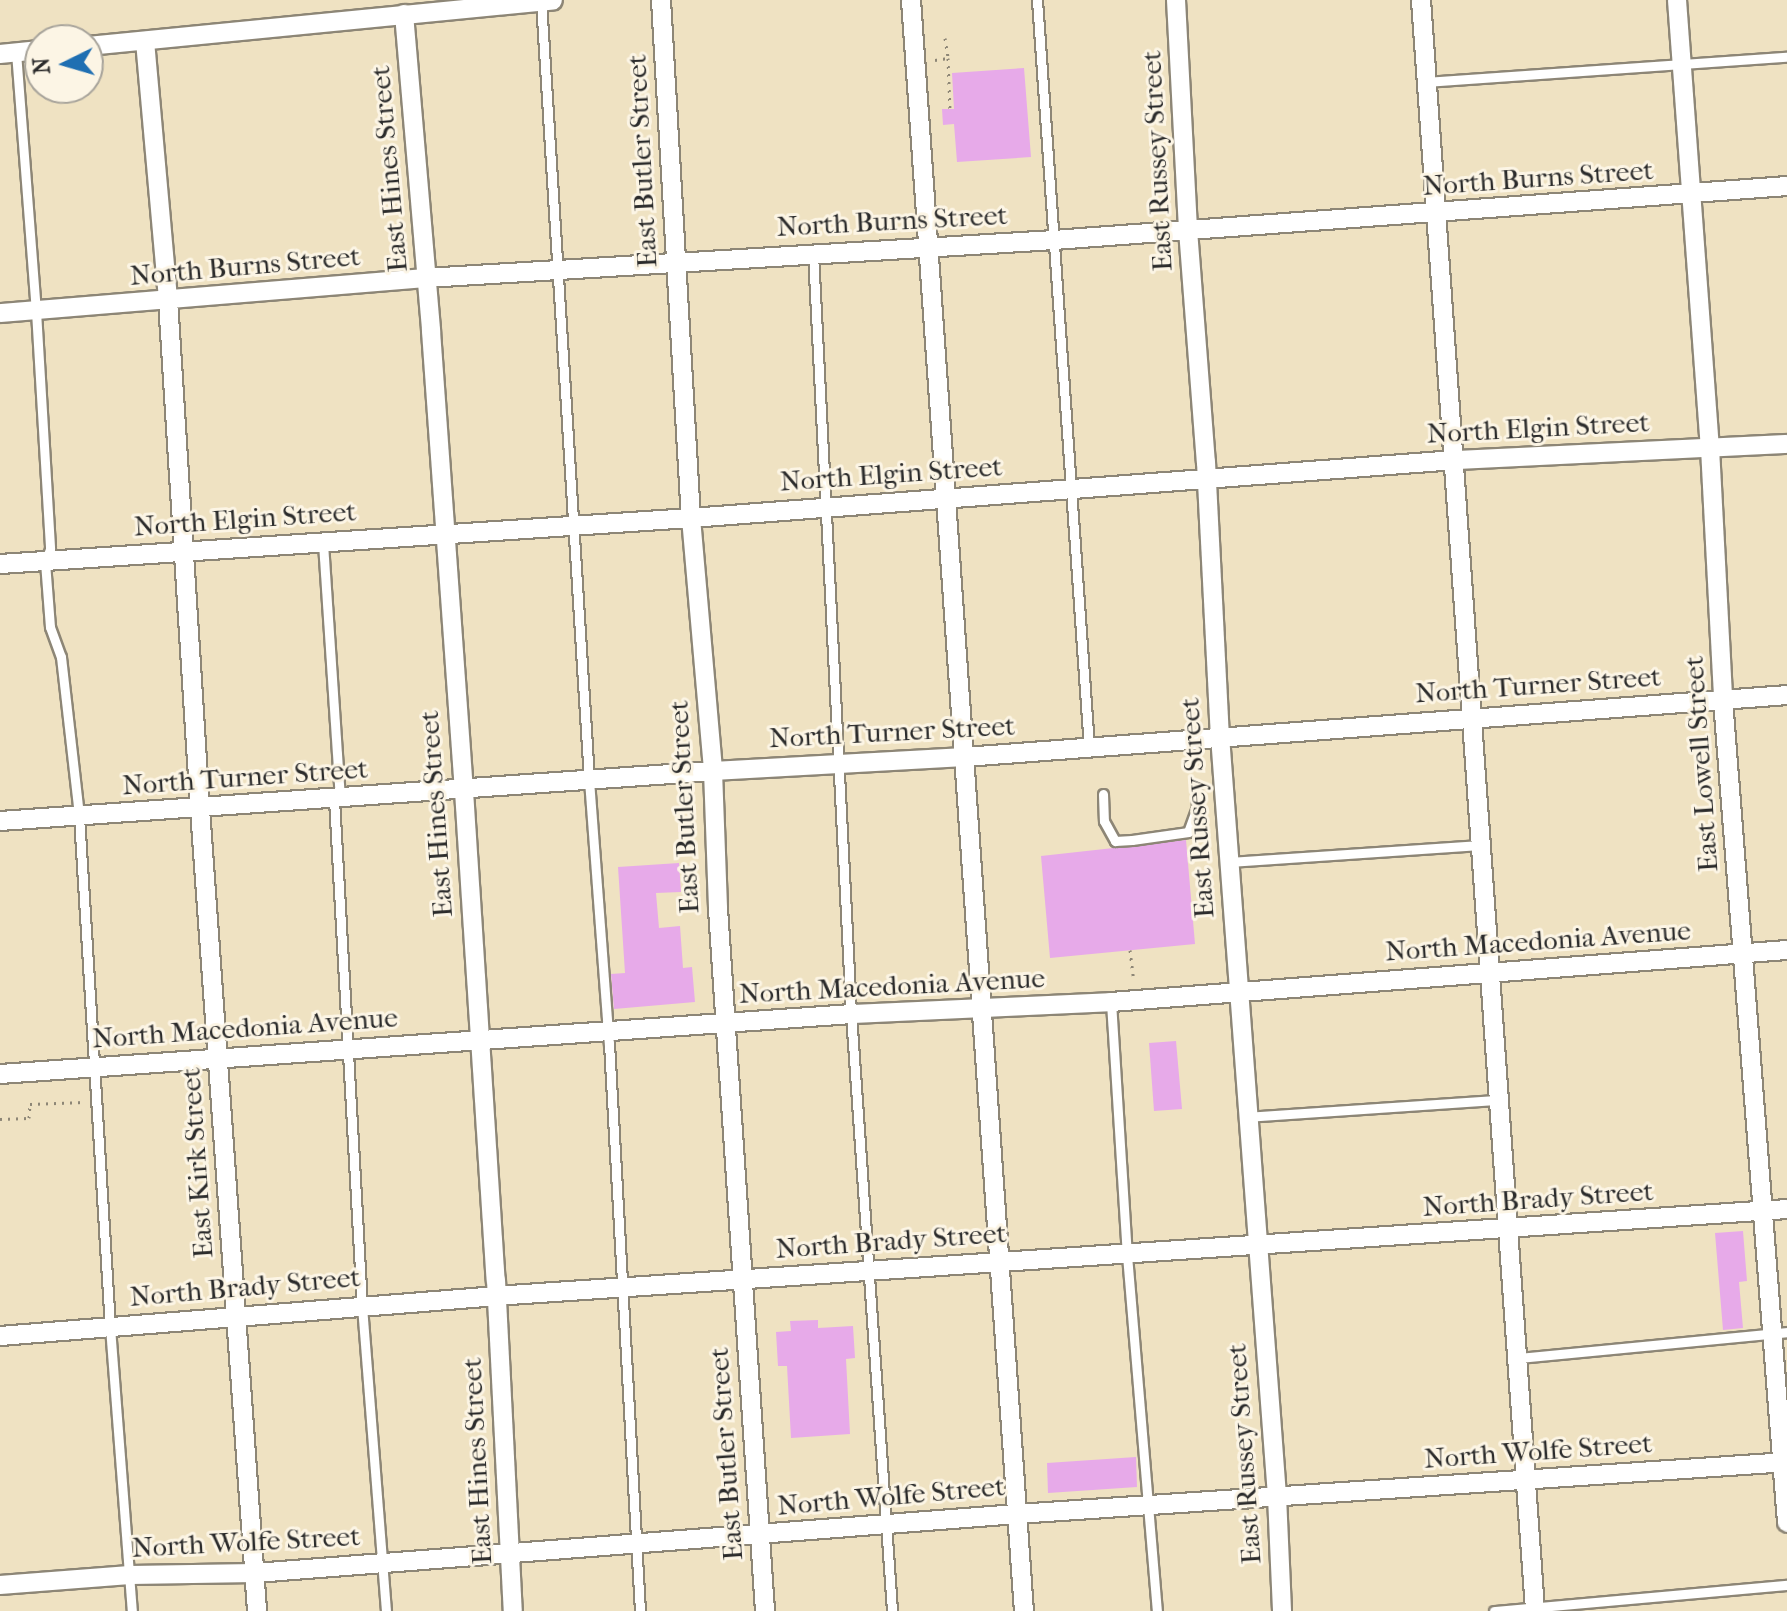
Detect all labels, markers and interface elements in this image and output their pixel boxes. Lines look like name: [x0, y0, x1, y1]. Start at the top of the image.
north arrow: [24, 24, 104, 104]
street label: East Russey Street: [1134, 50, 1180, 272]
street label: East Butler Street: [620, 54, 664, 268]
text: N: [28, 56, 56, 75]
street label: East Hines Street: [363, 64, 415, 274]
street label: North Burns Street: [1422, 153, 1654, 203]
street label: North Burns Street: [776, 198, 1008, 244]
street label: North Burns Street: [128, 239, 362, 293]
street label: North Elgin Street: [1426, 405, 1650, 451]
street label: North Elgin Street: [779, 449, 1003, 499]
street label: North Elgin Street: [133, 494, 357, 544]
street label: East Lowell Street: [1677, 655, 1725, 873]
street label: North Turner Street: [1414, 660, 1662, 710]
street label: East Russey Street: [1173, 697, 1221, 919]
street label: East Butler Street: [662, 700, 706, 914]
street label: North Turner Street: [768, 709, 1016, 755]
street label: East Hines Street: [412, 710, 460, 918]
street label: North Turner Street: [121, 752, 369, 802]
street label: North Macedonia Avenue: [1384, 914, 1692, 968]
street label: North Macedonia Avenue: [738, 961, 1046, 1011]
street label: North Macedonia Avenue: [91, 1001, 399, 1055]
street label: East Kirk Street: [174, 1067, 220, 1259]
street label: North Brady Street: [1421, 1174, 1655, 1224]
street label: North Brady Street: [774, 1216, 1008, 1266]
street label: North Brady Street: [128, 1260, 362, 1314]
street label: East Russey Street: [1220, 1343, 1268, 1565]
street label: East Butler Street: [702, 1346, 750, 1562]
street label: East Hines Street: [455, 1357, 499, 1565]
street label: North Wolfe Street: [1423, 1426, 1653, 1476]
street label: North Wolfe Street: [776, 1469, 1006, 1523]
street label: North Wolfe Street: [131, 1519, 361, 1565]

